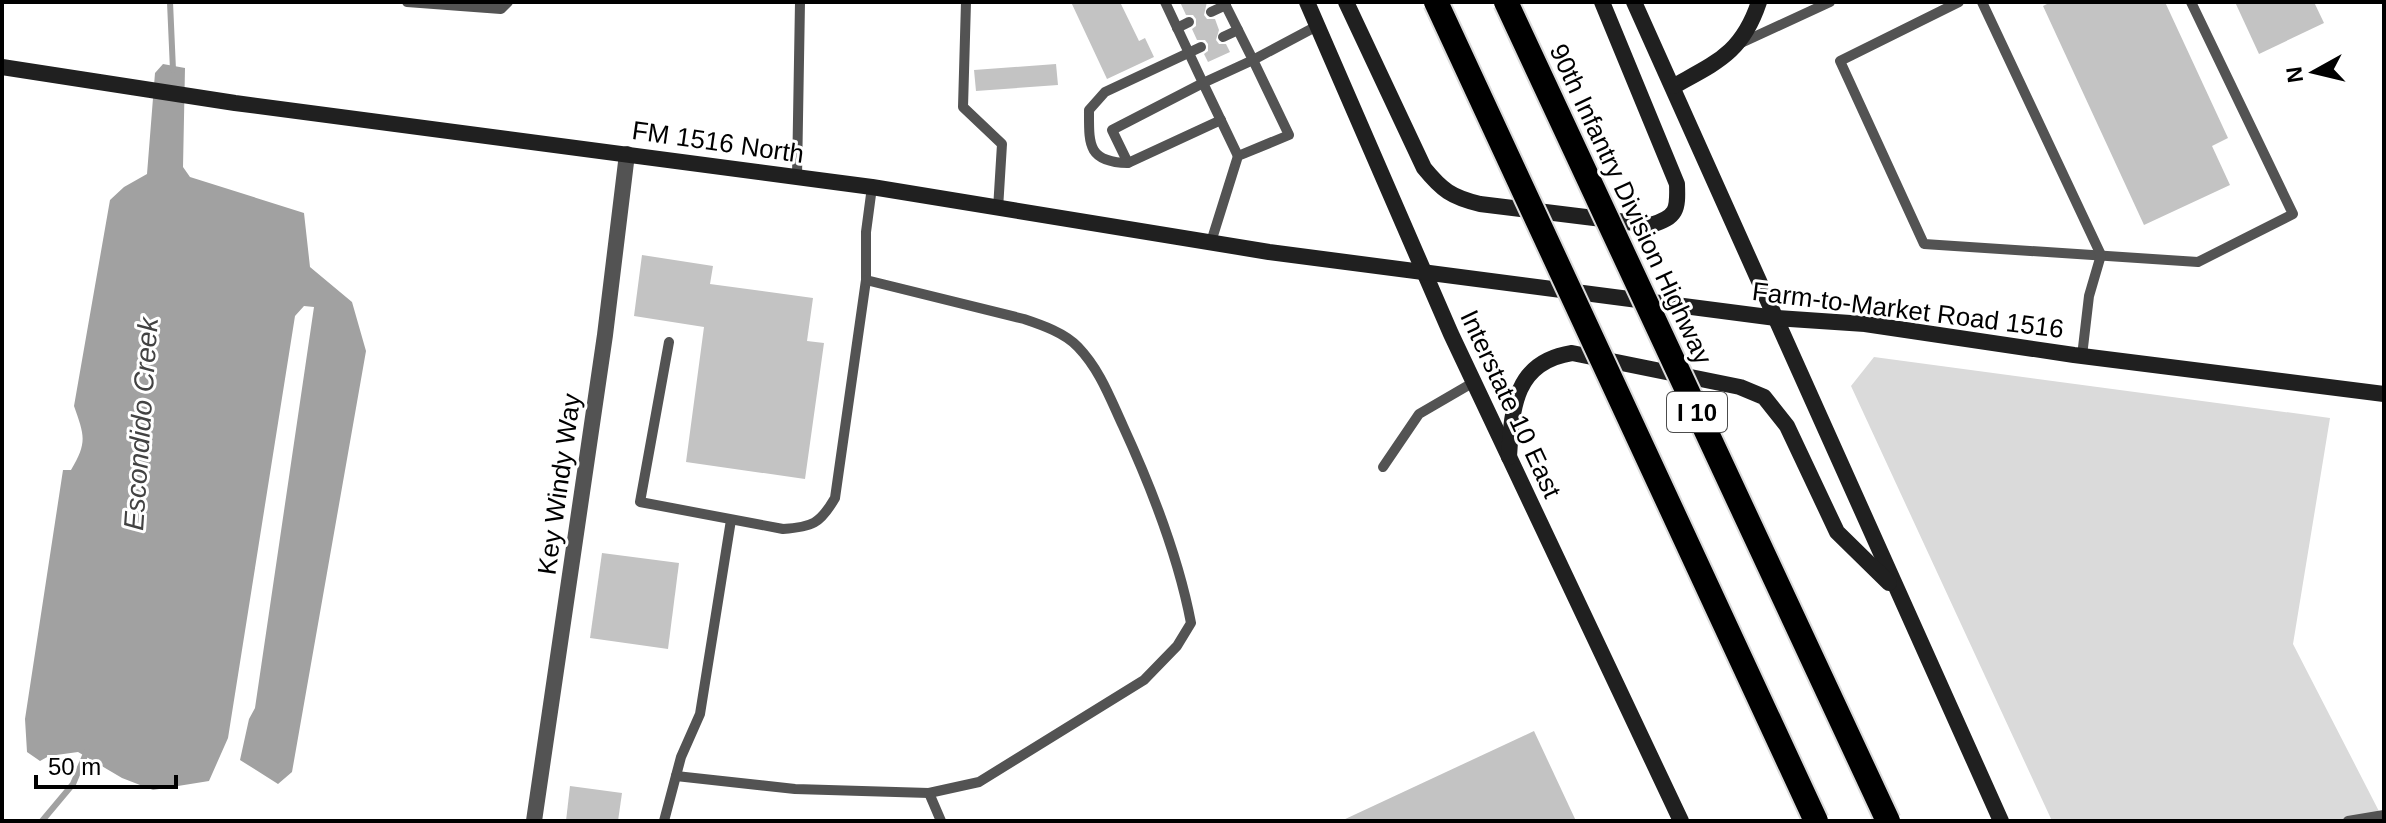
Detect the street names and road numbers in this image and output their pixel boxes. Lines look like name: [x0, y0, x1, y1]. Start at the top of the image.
street label: 90th Infantry Division Highway: [1544, 39, 1718, 369]
street label: FM 1516 North: [630, 115, 806, 169]
street label: Farm-to-Market Road 1516: [1751, 276, 2065, 344]
street label: Interstate 10 East: [1454, 305, 1568, 503]
street label: Key Windy Way: [531, 392, 587, 576]
road number: I 10: [1667, 392, 1727, 432]

